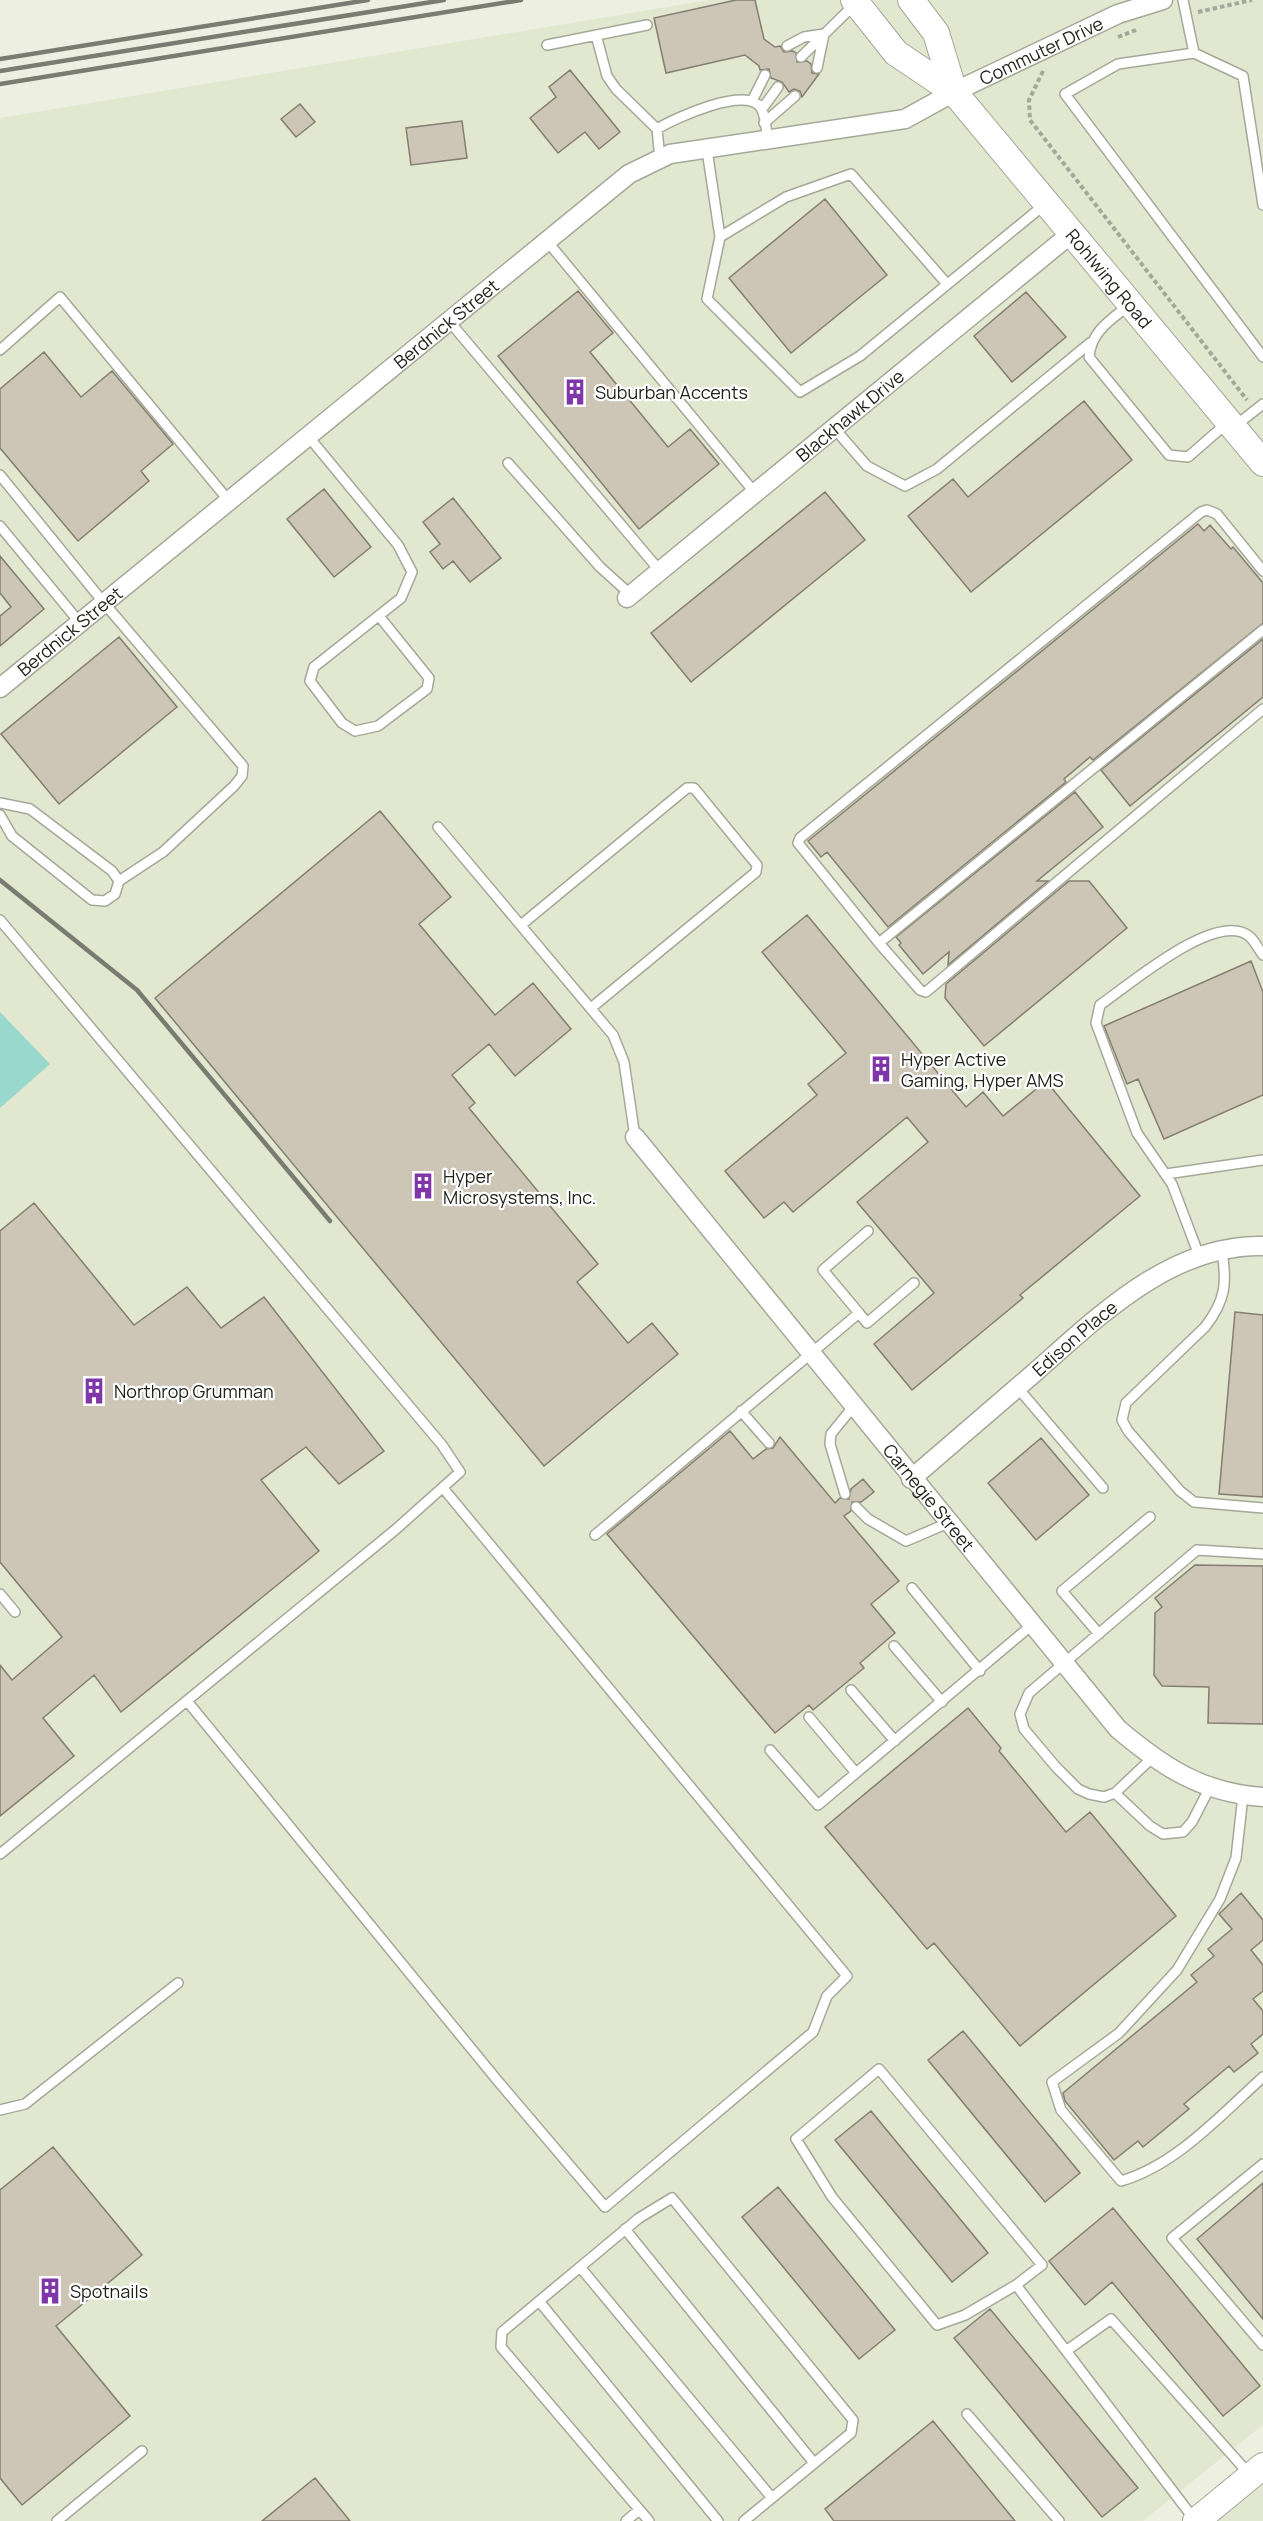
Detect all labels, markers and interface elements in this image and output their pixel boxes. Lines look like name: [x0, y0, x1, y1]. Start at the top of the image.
street label: Commuter Drive: [975, 11, 1107, 90]
street label: Rohlwing Road: [1061, 224, 1158, 333]
street label: Berdnick Street: [389, 273, 504, 374]
street label: Blackhawk Drive: [791, 364, 909, 467]
building icon: Suburban Accents: [560, 377, 590, 407]
place label: Suburban Accents: [595, 380, 748, 404]
street label: Berdnick Street: [12, 581, 127, 681]
place label: Hyper Active Gaming, Hyper AMS: [901, 1047, 1064, 1092]
building icon: Hyper Active Gaming, Hyper AMS: [866, 1054, 896, 1084]
place label: Hyper Microsystems, Inc.: [443, 1164, 596, 1209]
building icon: Hyper Microsystems, Inc.: [408, 1171, 438, 1201]
street label: Edison Place: [1027, 1295, 1122, 1381]
building icon: Northrop Grumman: [79, 1376, 109, 1406]
place label: Northrop Grumman: [114, 1379, 274, 1403]
street label: Carnegie Street: [878, 1438, 980, 1556]
building icon: Spotnails: [35, 2276, 65, 2306]
place label: Spotnails: [70, 2279, 148, 2303]

